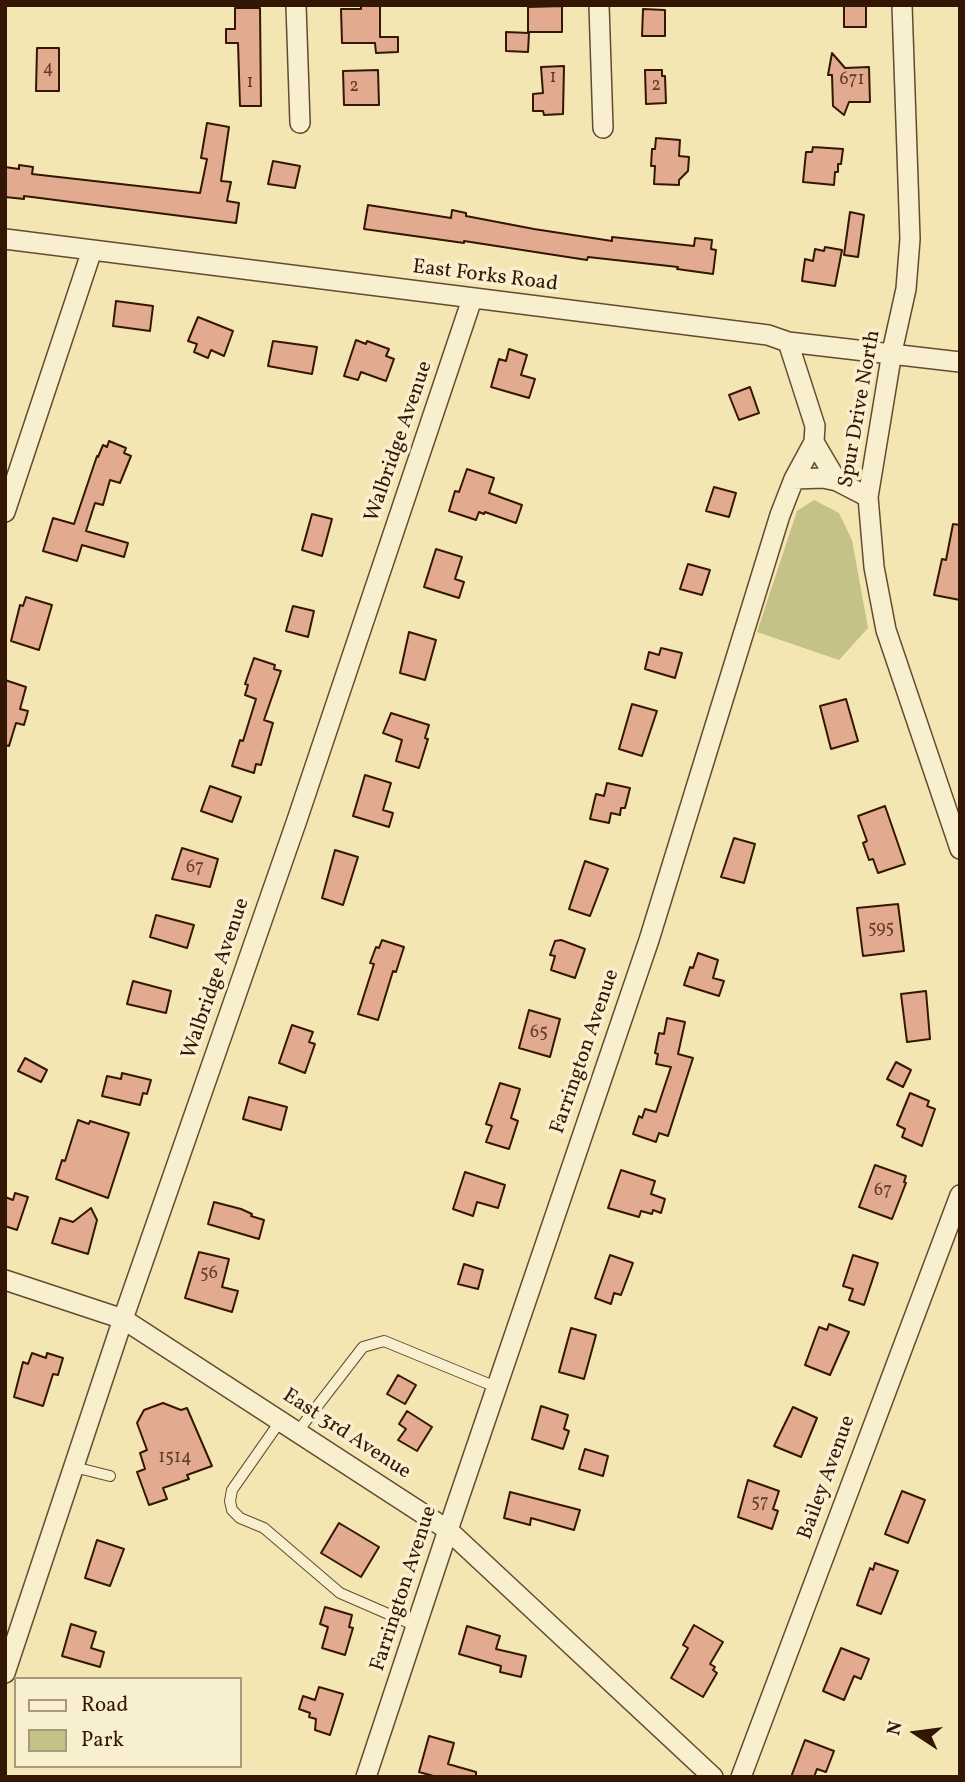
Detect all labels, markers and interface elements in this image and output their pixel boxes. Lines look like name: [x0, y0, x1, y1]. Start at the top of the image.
house number: 4: [43, 59, 53, 81]
house number: 1: [550, 68, 556, 90]
house number: 671: [840, 70, 864, 92]
house number: 1: [247, 73, 253, 95]
house number: 2: [651, 76, 661, 98]
house number: 2: [349, 77, 359, 99]
street label: East Forks Road: [411, 256, 559, 298]
street label: Spur Drive North: [835, 328, 887, 490]
street label: Walbridge Avenue: [361, 358, 439, 526]
house number: 67: [186, 858, 204, 880]
street label: Walbridge Avenue: [178, 895, 256, 1063]
house number: 595: [868, 919, 894, 941]
street label: Farrington Avenue: [546, 967, 626, 1137]
house number: 65: [530, 1023, 548, 1045]
house number: 67: [874, 1181, 892, 1203]
house number: 56: [200, 1264, 218, 1286]
street label: East 3rd Avenue: [277, 1384, 415, 1486]
street label: Bailey Avenue: [794, 1413, 862, 1543]
house number: 1514: [158, 1448, 192, 1470]
house number: 57: [751, 1493, 769, 1515]
street label: Farrington Avenue: [366, 1503, 444, 1675]
legend: [14, 1677, 242, 1768]
text: Road: [81, 1691, 128, 1720]
north arrow: [881, 1698, 951, 1768]
text: N: [881, 1719, 910, 1738]
text: Park: [81, 1726, 124, 1755]

